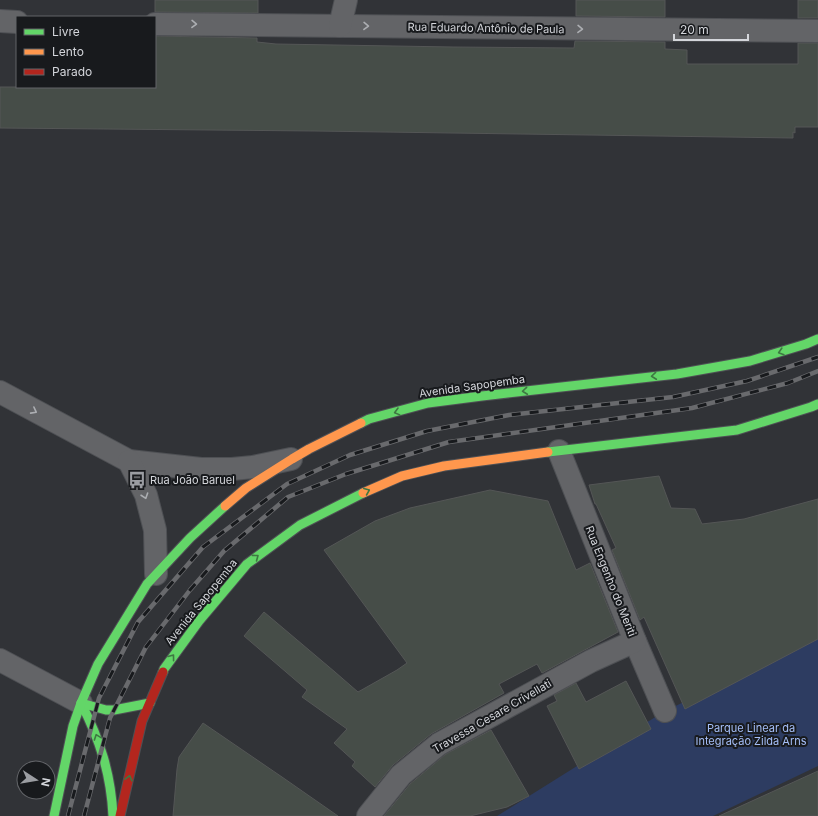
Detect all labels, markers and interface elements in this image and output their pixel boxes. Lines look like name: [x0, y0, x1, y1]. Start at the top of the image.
legend: [16, 16, 156, 88]
scale bar: [674, 16, 748, 42]
one-way arrow: [191, 20, 197, 28]
street label: Rua Eduardo Antônio de Paula: [407, 20, 565, 36]
one-way arrow: [363, 22, 369, 30]
text: 20 m: [680, 22, 709, 37]
text: Livre: [52, 24, 80, 39]
one-way arrow: [577, 25, 583, 33]
text: Lento: [52, 44, 84, 59]
text: Parado: [52, 64, 92, 79]
one-way arrow: [778, 347, 785, 356]
one-way arrow: [651, 371, 657, 380]
street label: Avenida Sapopemba: [418, 372, 526, 400]
one-way arrow: [522, 386, 528, 395]
one-way arrow: [30, 406, 38, 413]
one-way arrow: [393, 407, 400, 415]
bus stop icon: Rua João Baruel: [127, 470, 147, 490]
place label: Rua João Baruel: [150, 473, 235, 487]
one-way arrow: [363, 488, 370, 496]
one-way arrow: [141, 493, 149, 500]
street label: Rua Engenho do Meriti: [582, 524, 640, 638]
one-way arrow: [251, 555, 258, 562]
street label: Avenida Sapopemba: [162, 556, 240, 648]
one-way arrow: [168, 654, 175, 661]
street label: Travessa Cesare Crivellati: [430, 676, 554, 756]
park label: Parque Linear da Integração Zilda Arns: [695, 721, 807, 748]
one-way arrow: [94, 734, 102, 741]
north arrow: [16, 760, 56, 800]
one-way arrow: [125, 775, 133, 781]
text: N: [38, 777, 54, 788]

